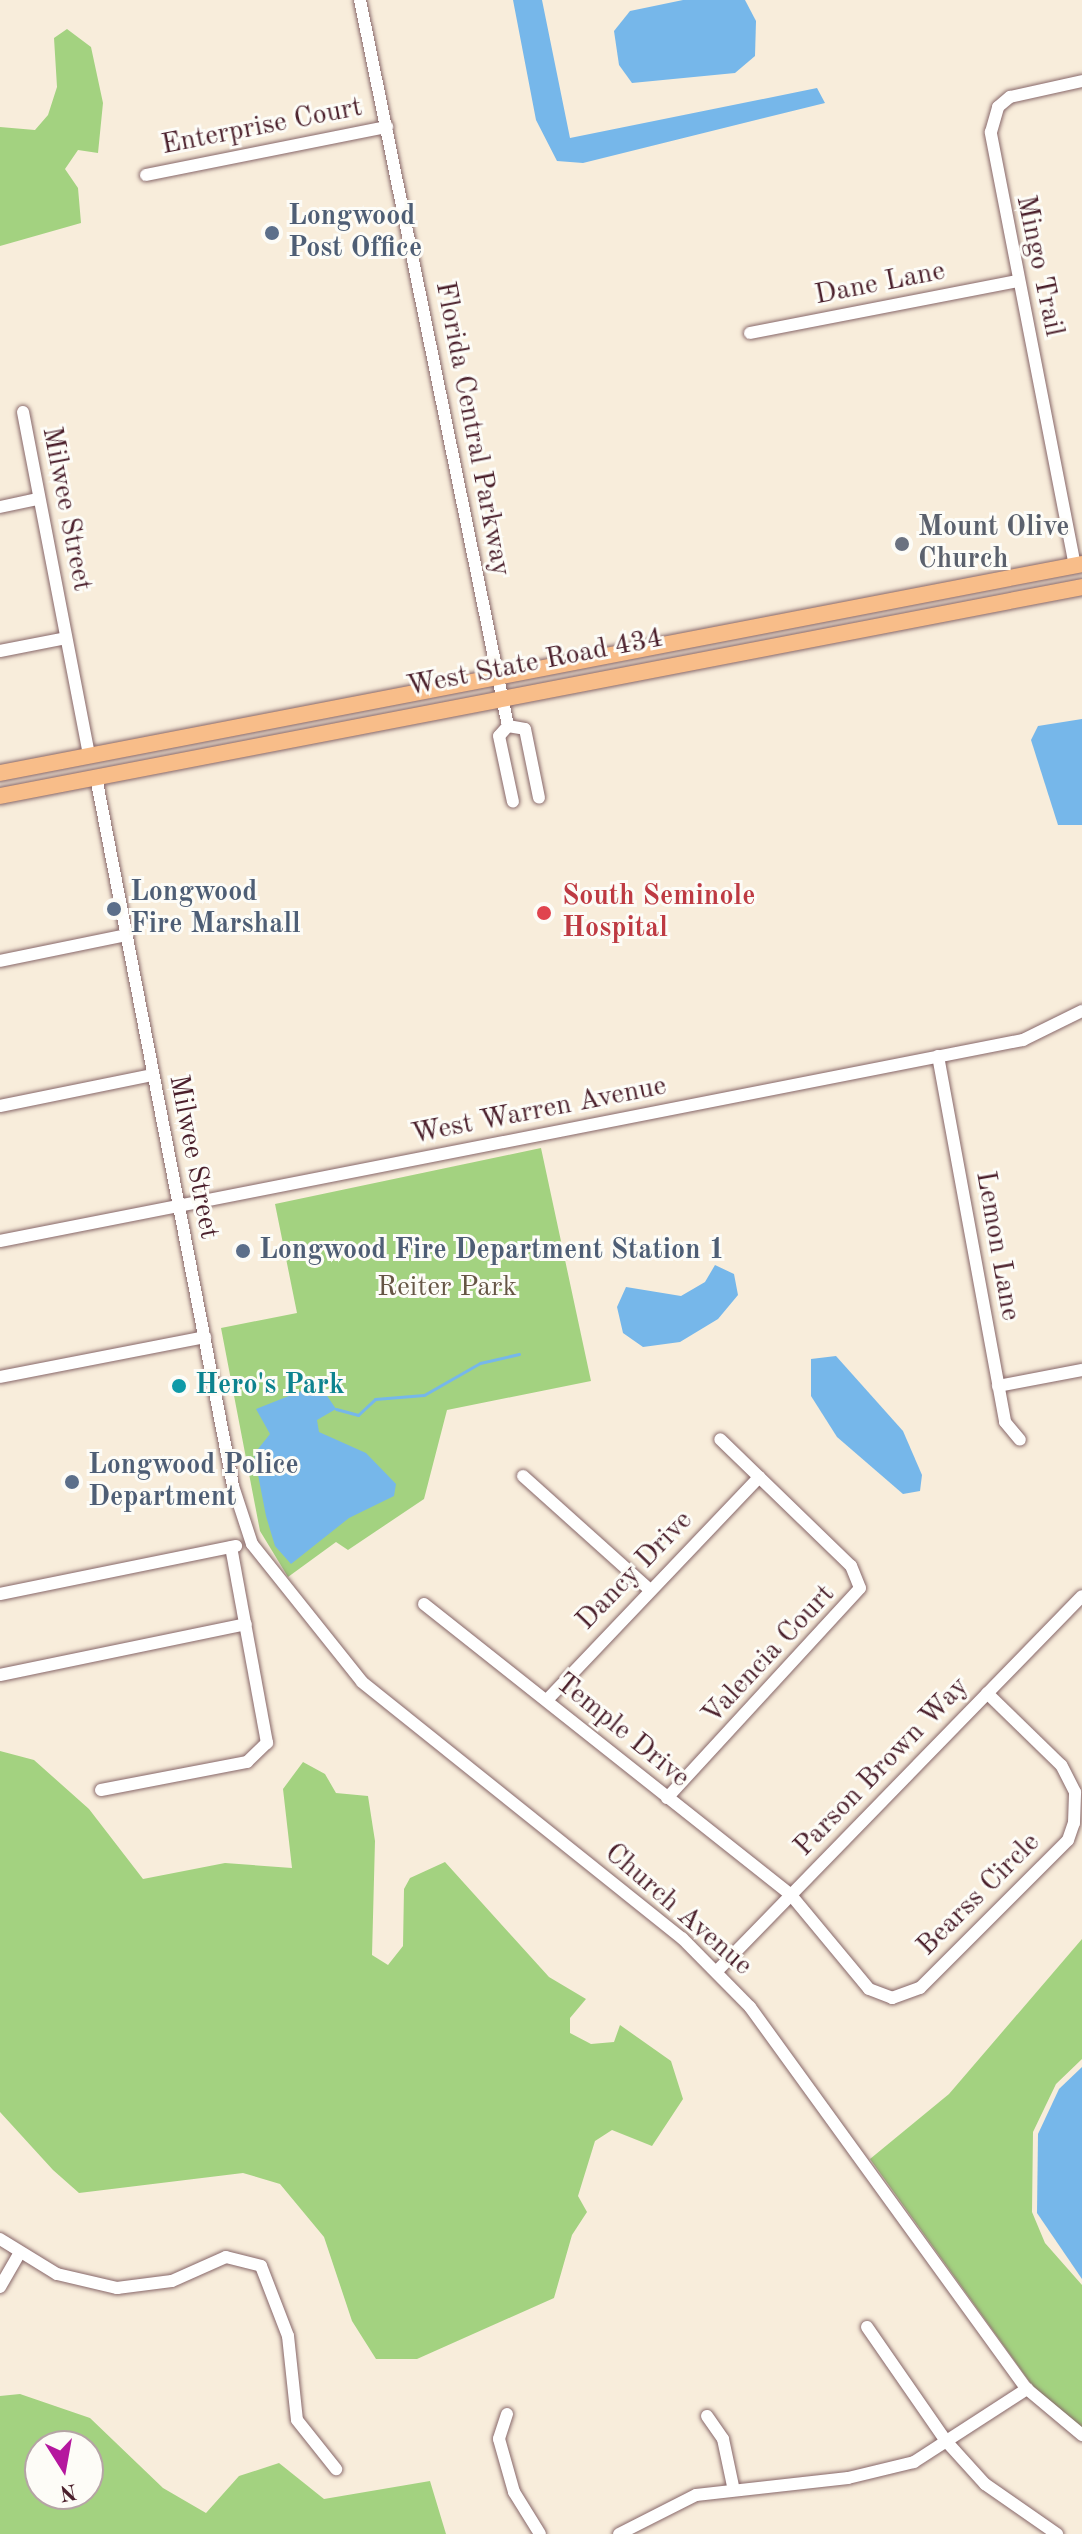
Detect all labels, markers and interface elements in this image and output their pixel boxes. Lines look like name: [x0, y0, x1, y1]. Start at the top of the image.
street label: Enterprise Court: [159, 91, 365, 163]
street label: Mingo Trail: [1008, 192, 1070, 340]
place label: Longwood Post Office: [288, 200, 422, 266]
marker: Longwood Post Office: [263, 224, 281, 242]
street label: Dane Lane: [812, 255, 948, 313]
street label: Florida Central Parkway: [427, 279, 517, 579]
street label: Milwee Street: [34, 424, 98, 594]
place label: Mount Olive Church: [918, 511, 1069, 577]
marker: Mount Olive Church: [893, 535, 911, 553]
street label: West State Road 434: [404, 622, 666, 704]
place label: Longwood Fire Marshall: [130, 876, 301, 942]
place label: South Seminole Hospital: [562, 880, 755, 946]
marker: Longwood Fire Marshall: [105, 900, 123, 918]
marker: South Seminole Hospital: [533, 902, 555, 924]
street label: West Warren Avenue: [409, 1070, 669, 1152]
street label: Milwee Street: [161, 1072, 225, 1242]
street label: Lemon Lane: [967, 1169, 1027, 1323]
place label: Longwood Fire Department Station 1: [259, 1234, 725, 1268]
marker: Longwood Fire Department Station 1: [234, 1242, 252, 1260]
park label: Reiter Park: [377, 1271, 517, 1305]
place label: Hero's Park: [195, 1369, 345, 1403]
marker: Hero's Park: [170, 1377, 188, 1395]
place label: Longwood Police Department: [88, 1449, 299, 1515]
marker: Longwood Police Department: [63, 1473, 81, 1491]
street label: Dancy Drive: [570, 1504, 700, 1638]
street label: Valencia Court: [696, 1578, 842, 1732]
street label: Temple Drive: [548, 1667, 696, 1795]
street label: Parson Brown Way: [788, 1670, 976, 1864]
street label: Bearss Circle: [911, 1827, 1047, 1963]
street label: Church Avenue: [597, 1837, 759, 1983]
north arrow: [24, 2430, 104, 2510]
text: N: [58, 2479, 79, 2504]

